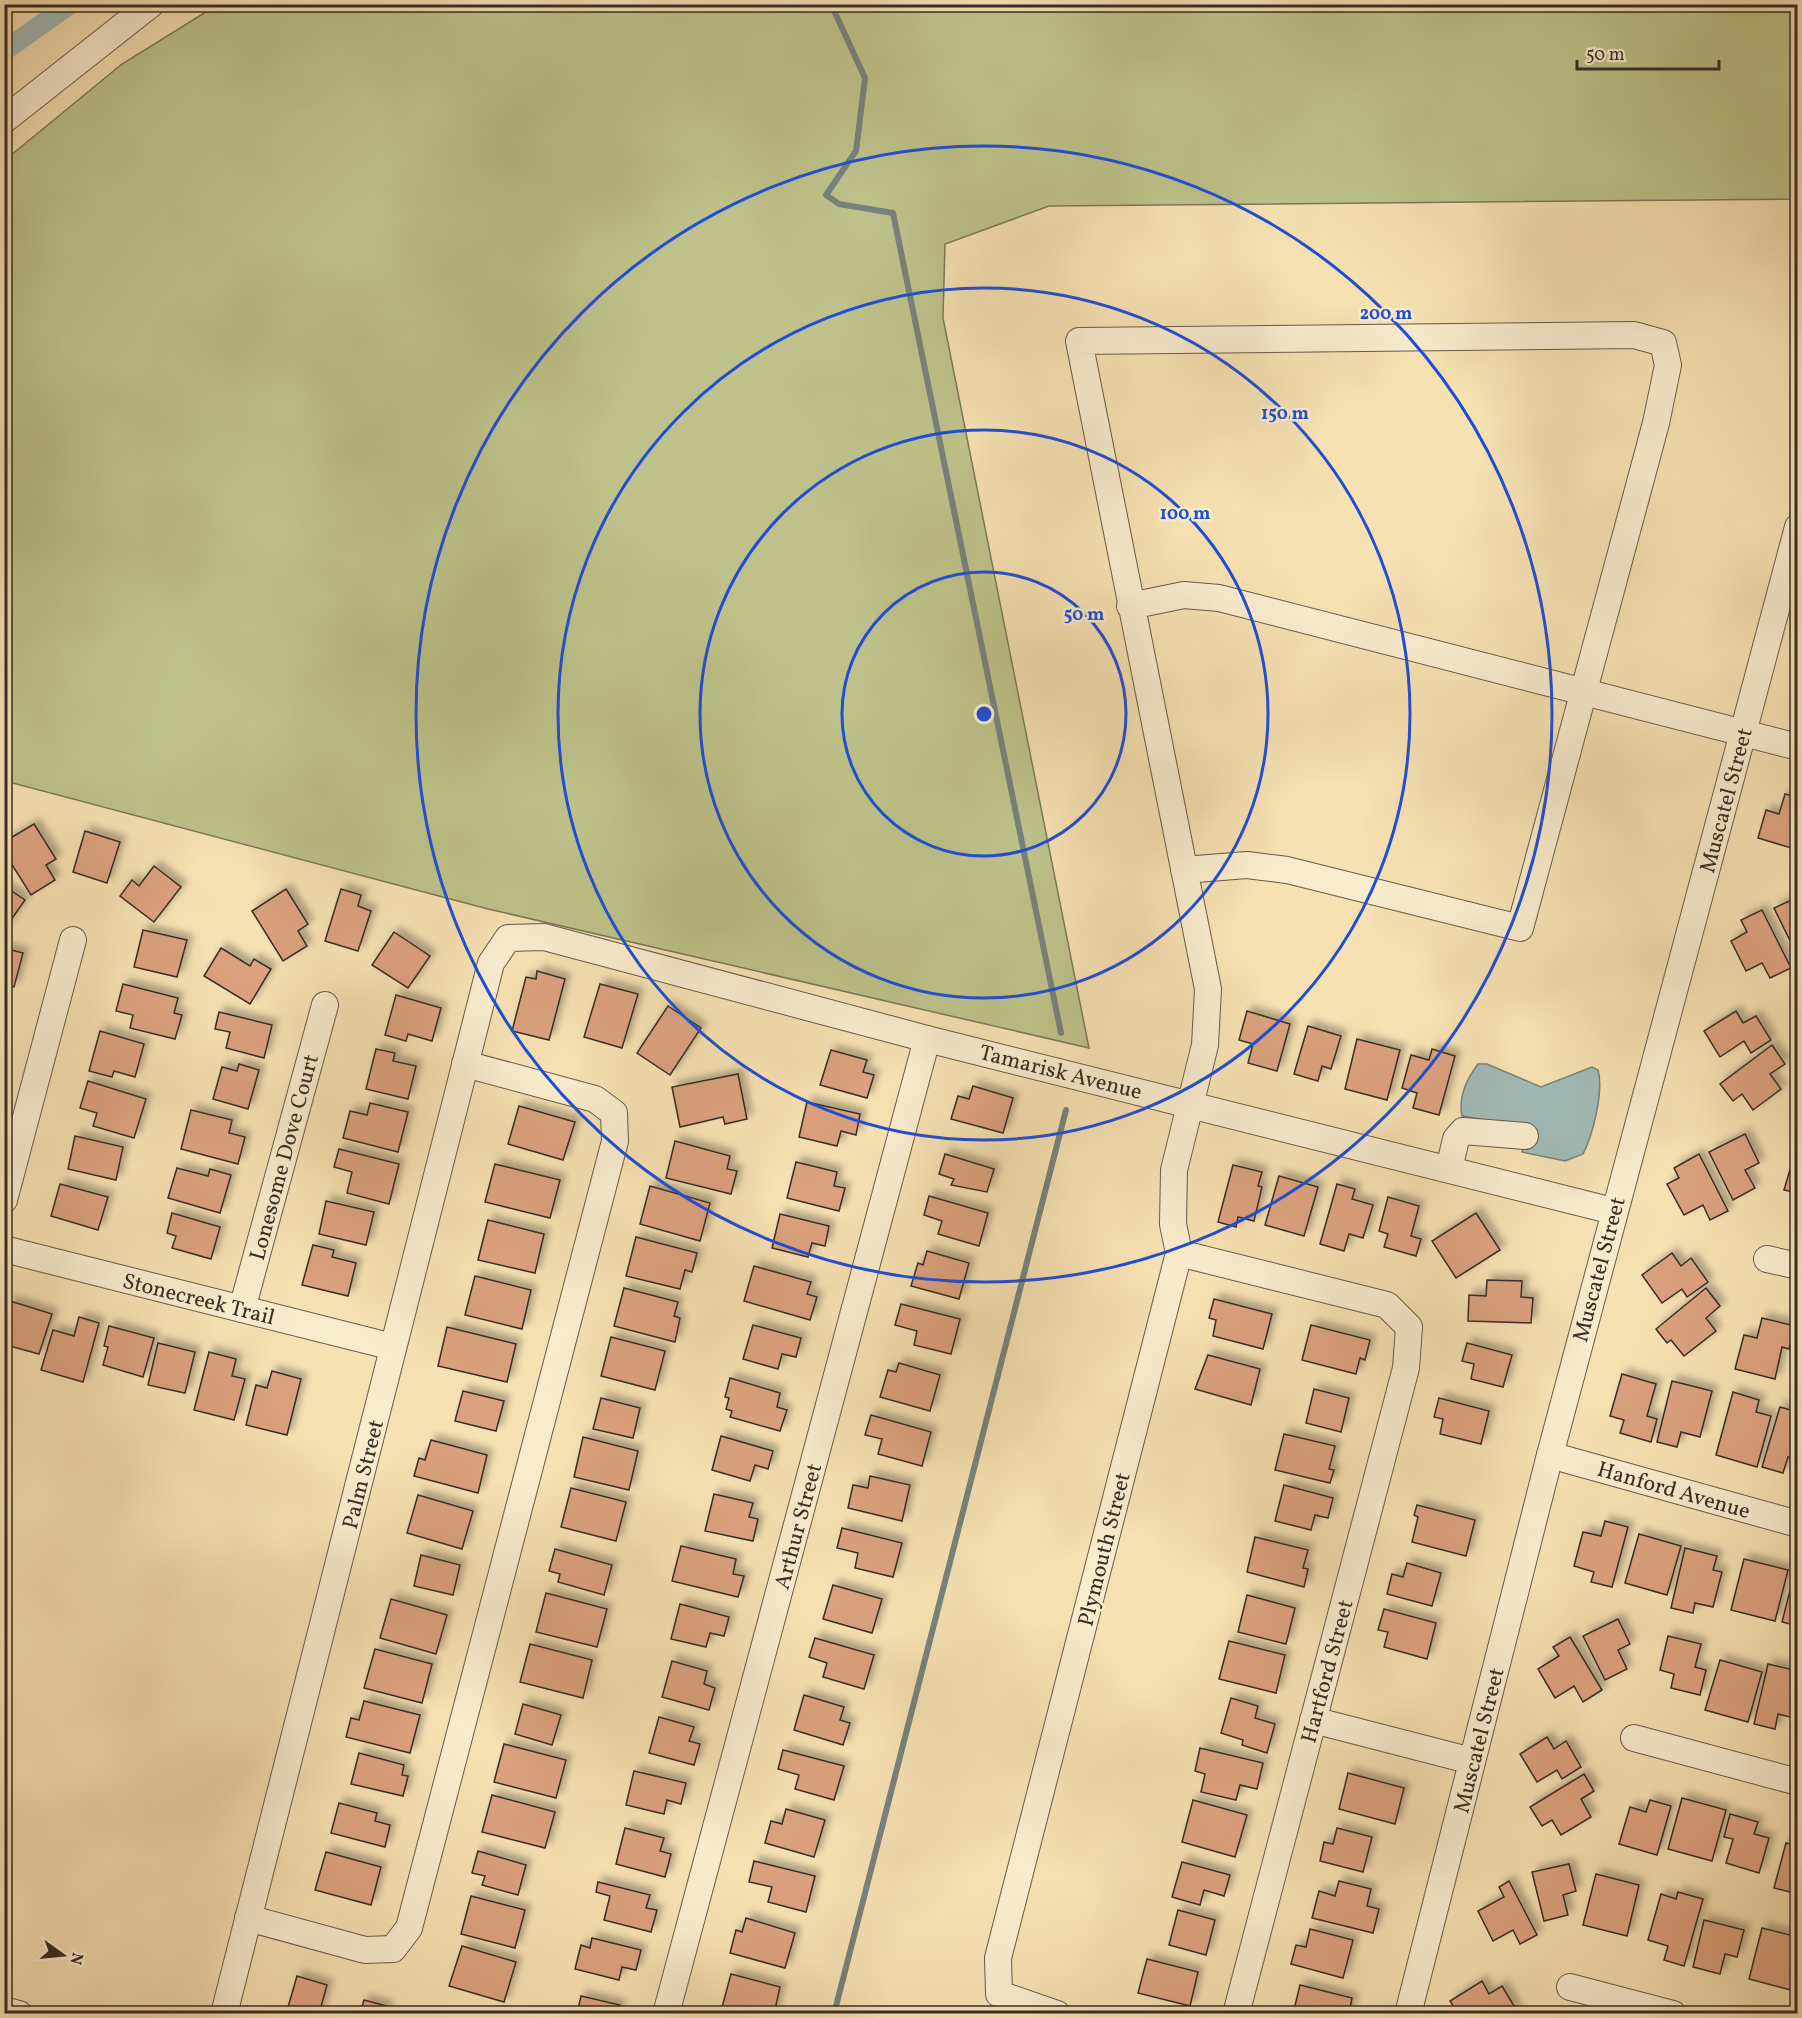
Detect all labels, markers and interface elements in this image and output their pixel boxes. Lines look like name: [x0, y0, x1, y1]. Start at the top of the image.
scale bar: [1577, 33, 1720, 71]
text: 50 m: [1586, 43, 1625, 68]
text: 200 m: [1360, 302, 1412, 327]
text: 150 m: [1261, 402, 1309, 427]
text: 100 m: [1160, 502, 1210, 527]
text: 50 m: [1064, 603, 1104, 628]
centre of rings: [974, 704, 994, 724]
street label: Muscatel Street: [1693, 724, 1762, 877]
street label: Tamarisk Avenue: [976, 1038, 1145, 1109]
street label: Lonesome Dove Court: [243, 1051, 328, 1264]
street label: Muscatel Street: [1566, 1193, 1635, 1346]
street label: Stonecreek Trail: [119, 1267, 278, 1334]
street label: Palm Street: [336, 1416, 393, 1533]
street label: Hanford Avenue: [1593, 1455, 1753, 1528]
street label: Arthur Street: [768, 1460, 831, 1593]
street label: Plymouth Street: [1071, 1469, 1140, 1630]
street label: Hartford Street: [1294, 1596, 1363, 1747]
street label: Muscatel Street: [1447, 1664, 1514, 1817]
north arrow: [33, 1925, 93, 1985]
text: N: [63, 1950, 88, 1967]

